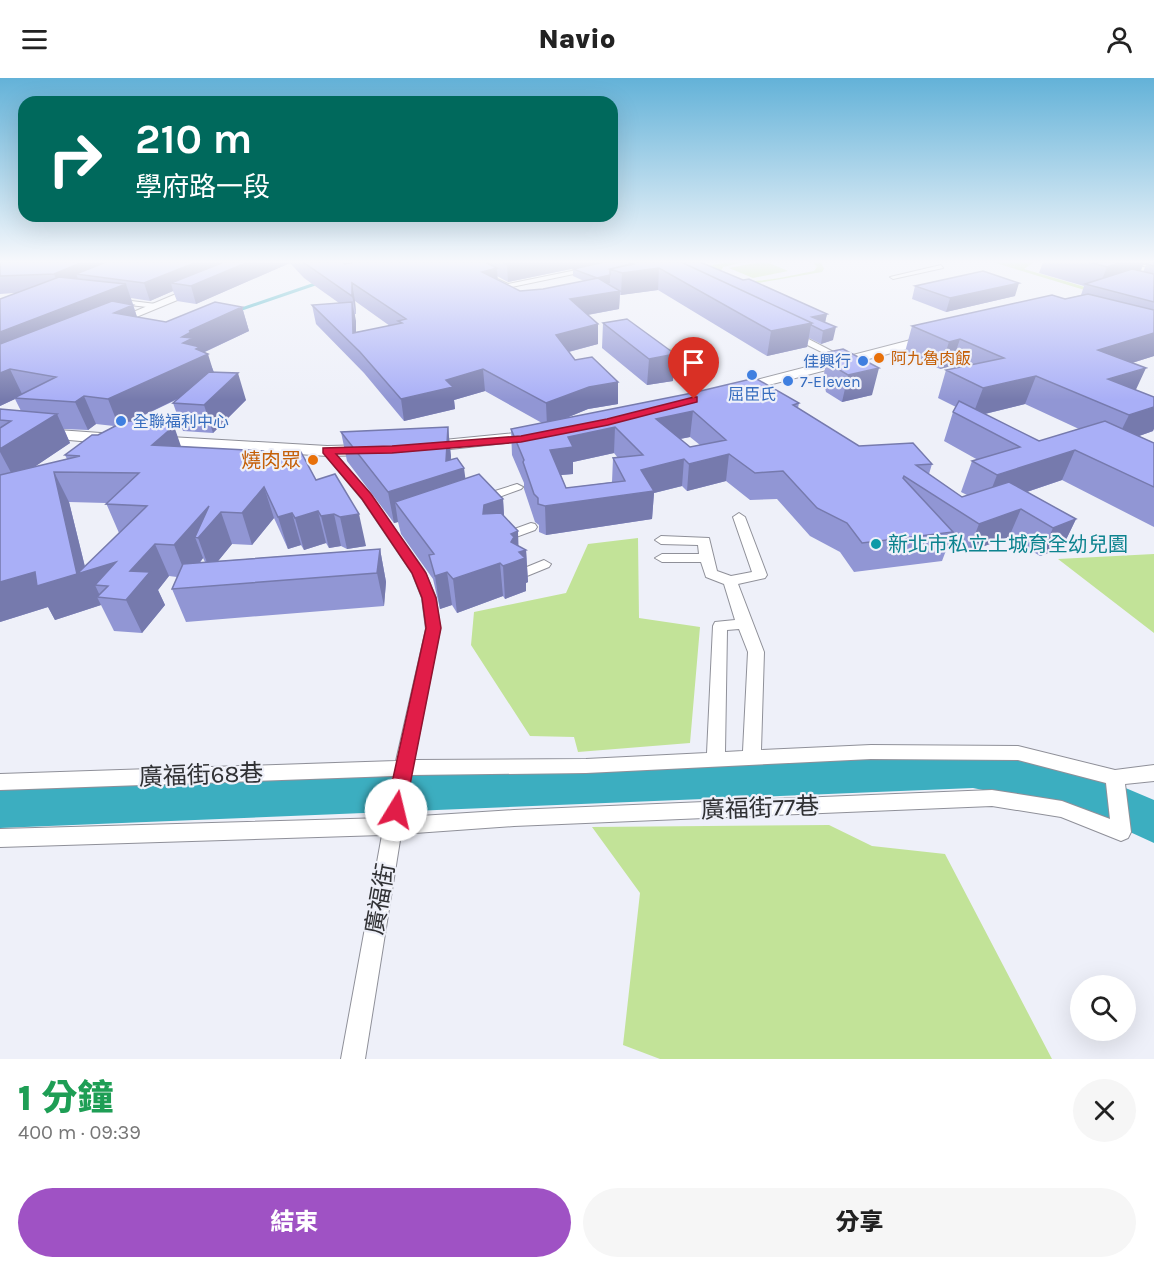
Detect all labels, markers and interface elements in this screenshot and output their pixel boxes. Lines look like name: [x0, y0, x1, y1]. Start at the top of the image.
icon: menu: [18, 23, 51, 56]
text: Navio: [538, 23, 616, 55]
icon: person: [1103, 23, 1136, 56]
text: 210 m: [135, 114, 252, 164]
icon: right: [36, 120, 114, 198]
text: 學府路一段: [135, 171, 270, 203]
pin: [668, 337, 719, 399]
icon: arrive: [677, 346, 710, 379]
place label: 阿九魯肉飯: [891, 349, 971, 368]
marker: 阿九魯肉飯: [872, 351, 886, 365]
place label: 佳興行: [803, 352, 851, 371]
marker: 佳興行: [856, 354, 870, 368]
marker: 屈臣氏: [745, 368, 759, 382]
place label: 7-Eleven: [800, 372, 861, 391]
marker: 7-Eleven: [781, 374, 795, 388]
place label: 屈臣氏: [728, 385, 776, 404]
place label: 全聯福利中心: [133, 412, 229, 431]
marker: 全聯福利中心: [114, 414, 128, 428]
place label: 燒肉眾: [241, 449, 301, 472]
marker: 燒肉眾: [306, 453, 320, 467]
place label: 新北市私立土城育全幼兒園: [888, 533, 1128, 556]
marker: 新北市私立土城育全幼兒園: [869, 537, 883, 551]
street label: 廣福街68巷: [138, 759, 264, 791]
position arrow: [364, 778, 428, 842]
street label: 廣福街77巷: [700, 792, 820, 824]
street label: 廣福街: [360, 861, 400, 937]
map controls: [1070, 975, 1136, 1041]
button: search: [1070, 975, 1136, 1041]
text: 1 分鐘: [18, 1077, 114, 1119]
button: close: [1073, 1079, 1136, 1142]
text: 400 m · 09:39: [18, 1121, 141, 1144]
button: 結束: [18, 1188, 571, 1257]
button: 分享: [583, 1188, 1136, 1257]

